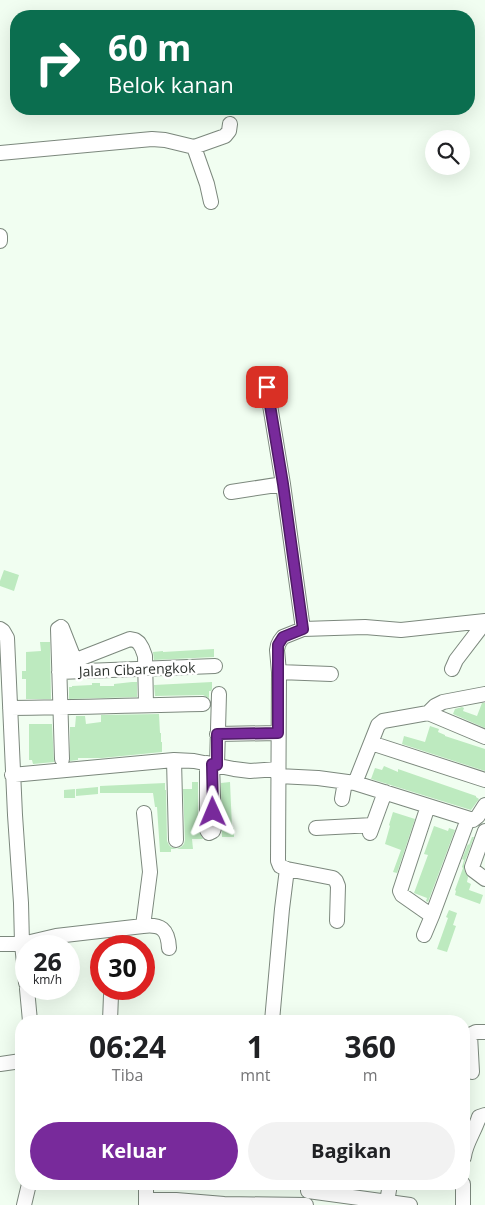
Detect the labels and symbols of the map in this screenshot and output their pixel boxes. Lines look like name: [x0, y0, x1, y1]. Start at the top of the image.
pin: [246, 366, 288, 408]
street label: Jalan Cibarengkok: [76, 657, 196, 681]
position arrow: [186, 785, 238, 837]
speed limit sign: 30: [90, 935, 155, 1000]

